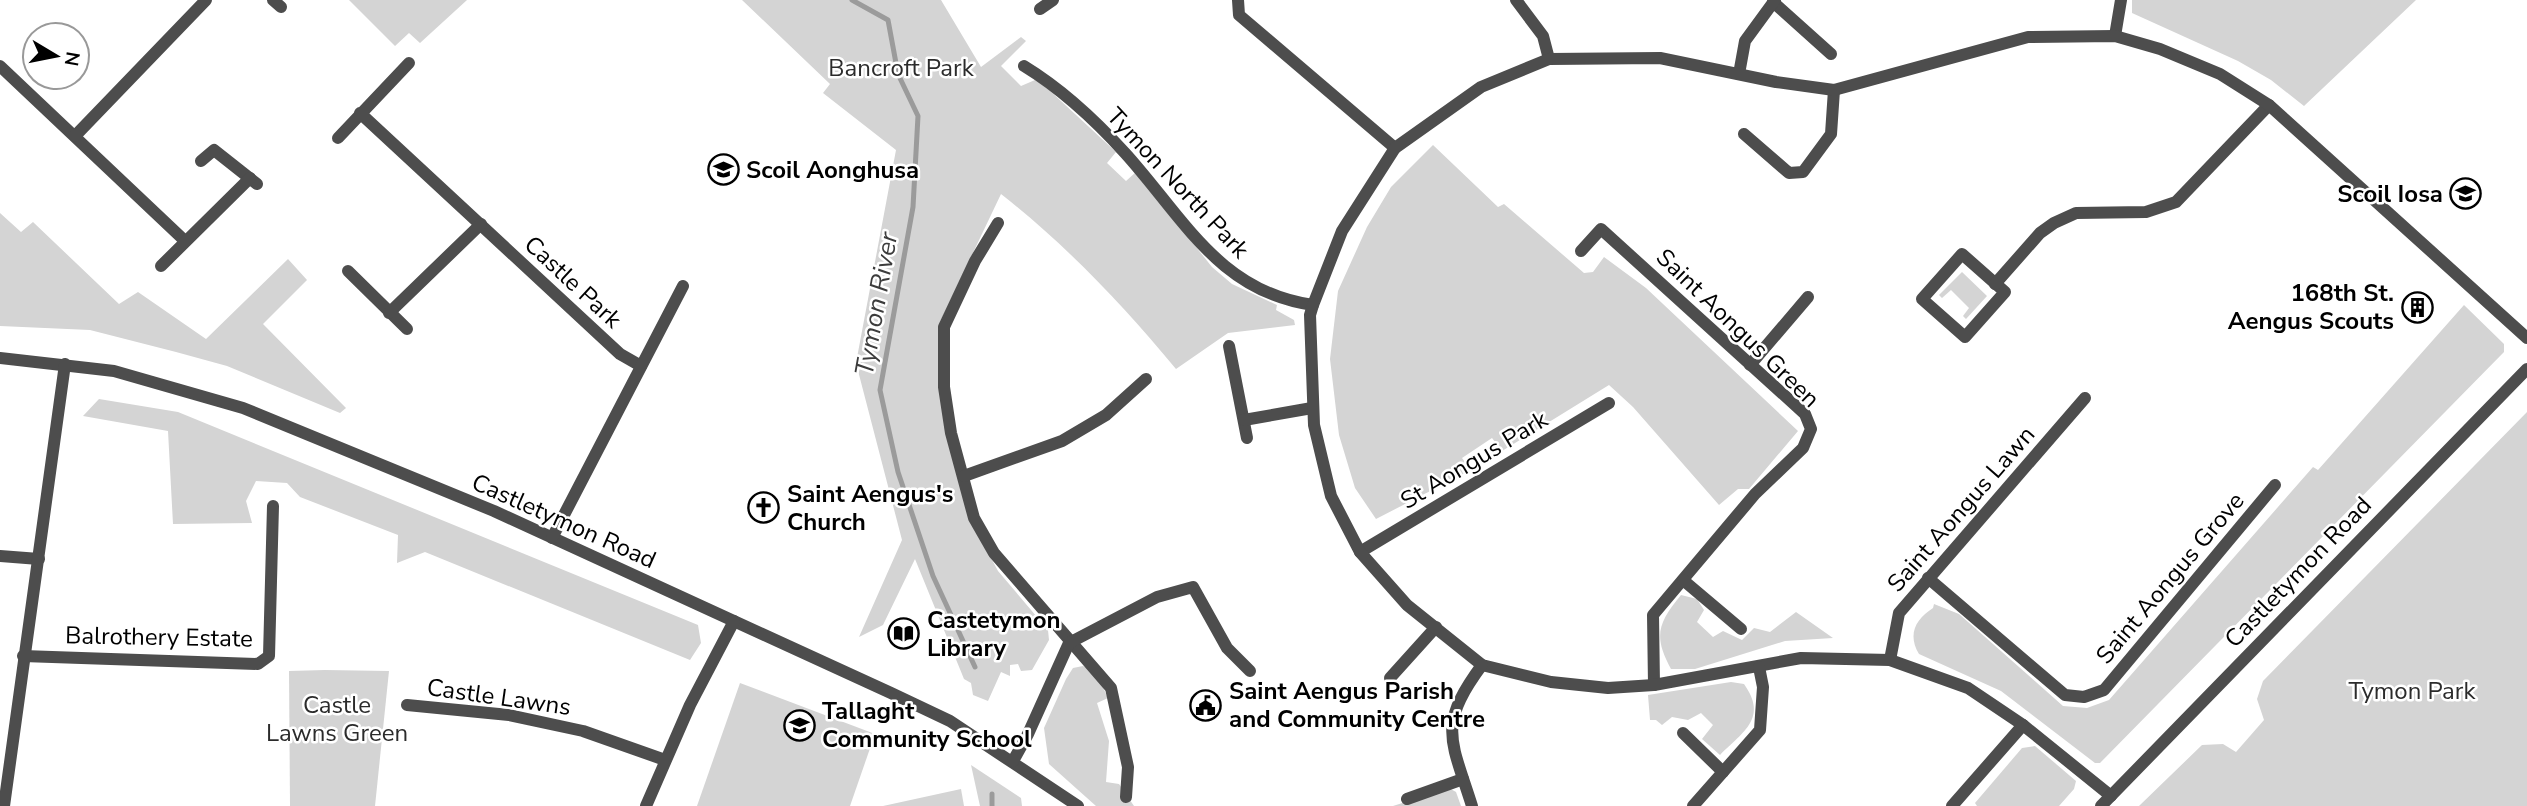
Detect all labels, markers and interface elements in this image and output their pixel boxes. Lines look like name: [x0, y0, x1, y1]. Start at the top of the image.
north arrow: [21, 21, 91, 91]
text: N: [58, 50, 86, 68]
park label: Bancroft Park: [828, 52, 975, 84]
street label: Tymon North Park: [1100, 101, 1257, 266]
school or university icon: Scoil Aonghusa: [706, 153, 740, 187]
place label: Scoil Aonghusa: [746, 154, 919, 186]
school or university icon: Scoil Iosa: [2449, 177, 2483, 211]
place label: Scoil Iosa: [2337, 178, 2443, 210]
street label: Castle Park: [517, 229, 629, 336]
water label: Tymon River: [847, 229, 906, 379]
street label: Saint Aongus Green: [1649, 242, 1827, 414]
place label: 168th St. Aengus Scouts: [2228, 277, 2394, 337]
building icon: 168th St. Aengus Scouts: [2400, 290, 2434, 324]
street label: St Aongus Park: [1394, 403, 1555, 517]
street label: Saint Aongus Lawn: [1880, 419, 2042, 599]
street label: Castletymon Road: [467, 466, 661, 576]
place label: Saint Aengus's Church: [787, 478, 954, 538]
street label: Saint Aongus Grove: [2089, 485, 2251, 671]
street label: Castletymon Road: [2218, 490, 2378, 654]
church icon: Saint Aengus's Church: [747, 491, 781, 525]
place label: Castetymon Library: [927, 604, 1061, 664]
library icon: Castetymon Library: [887, 617, 921, 651]
street label: Balrothery Estate: [65, 619, 253, 655]
street label: Castle Lawns: [425, 671, 573, 723]
place label: Saint Aengus Parish and Community Centre: [1229, 675, 1485, 735]
park label: Tymon Park: [2349, 675, 2476, 707]
public building icon: Saint Aengus Parish and Community Centre: [1189, 688, 1223, 722]
park label: Castle Lawns Green: [266, 689, 408, 749]
place label: Tallaght Community School: [822, 695, 1032, 755]
school or university icon: Tallaght Community School: [782, 708, 816, 742]

